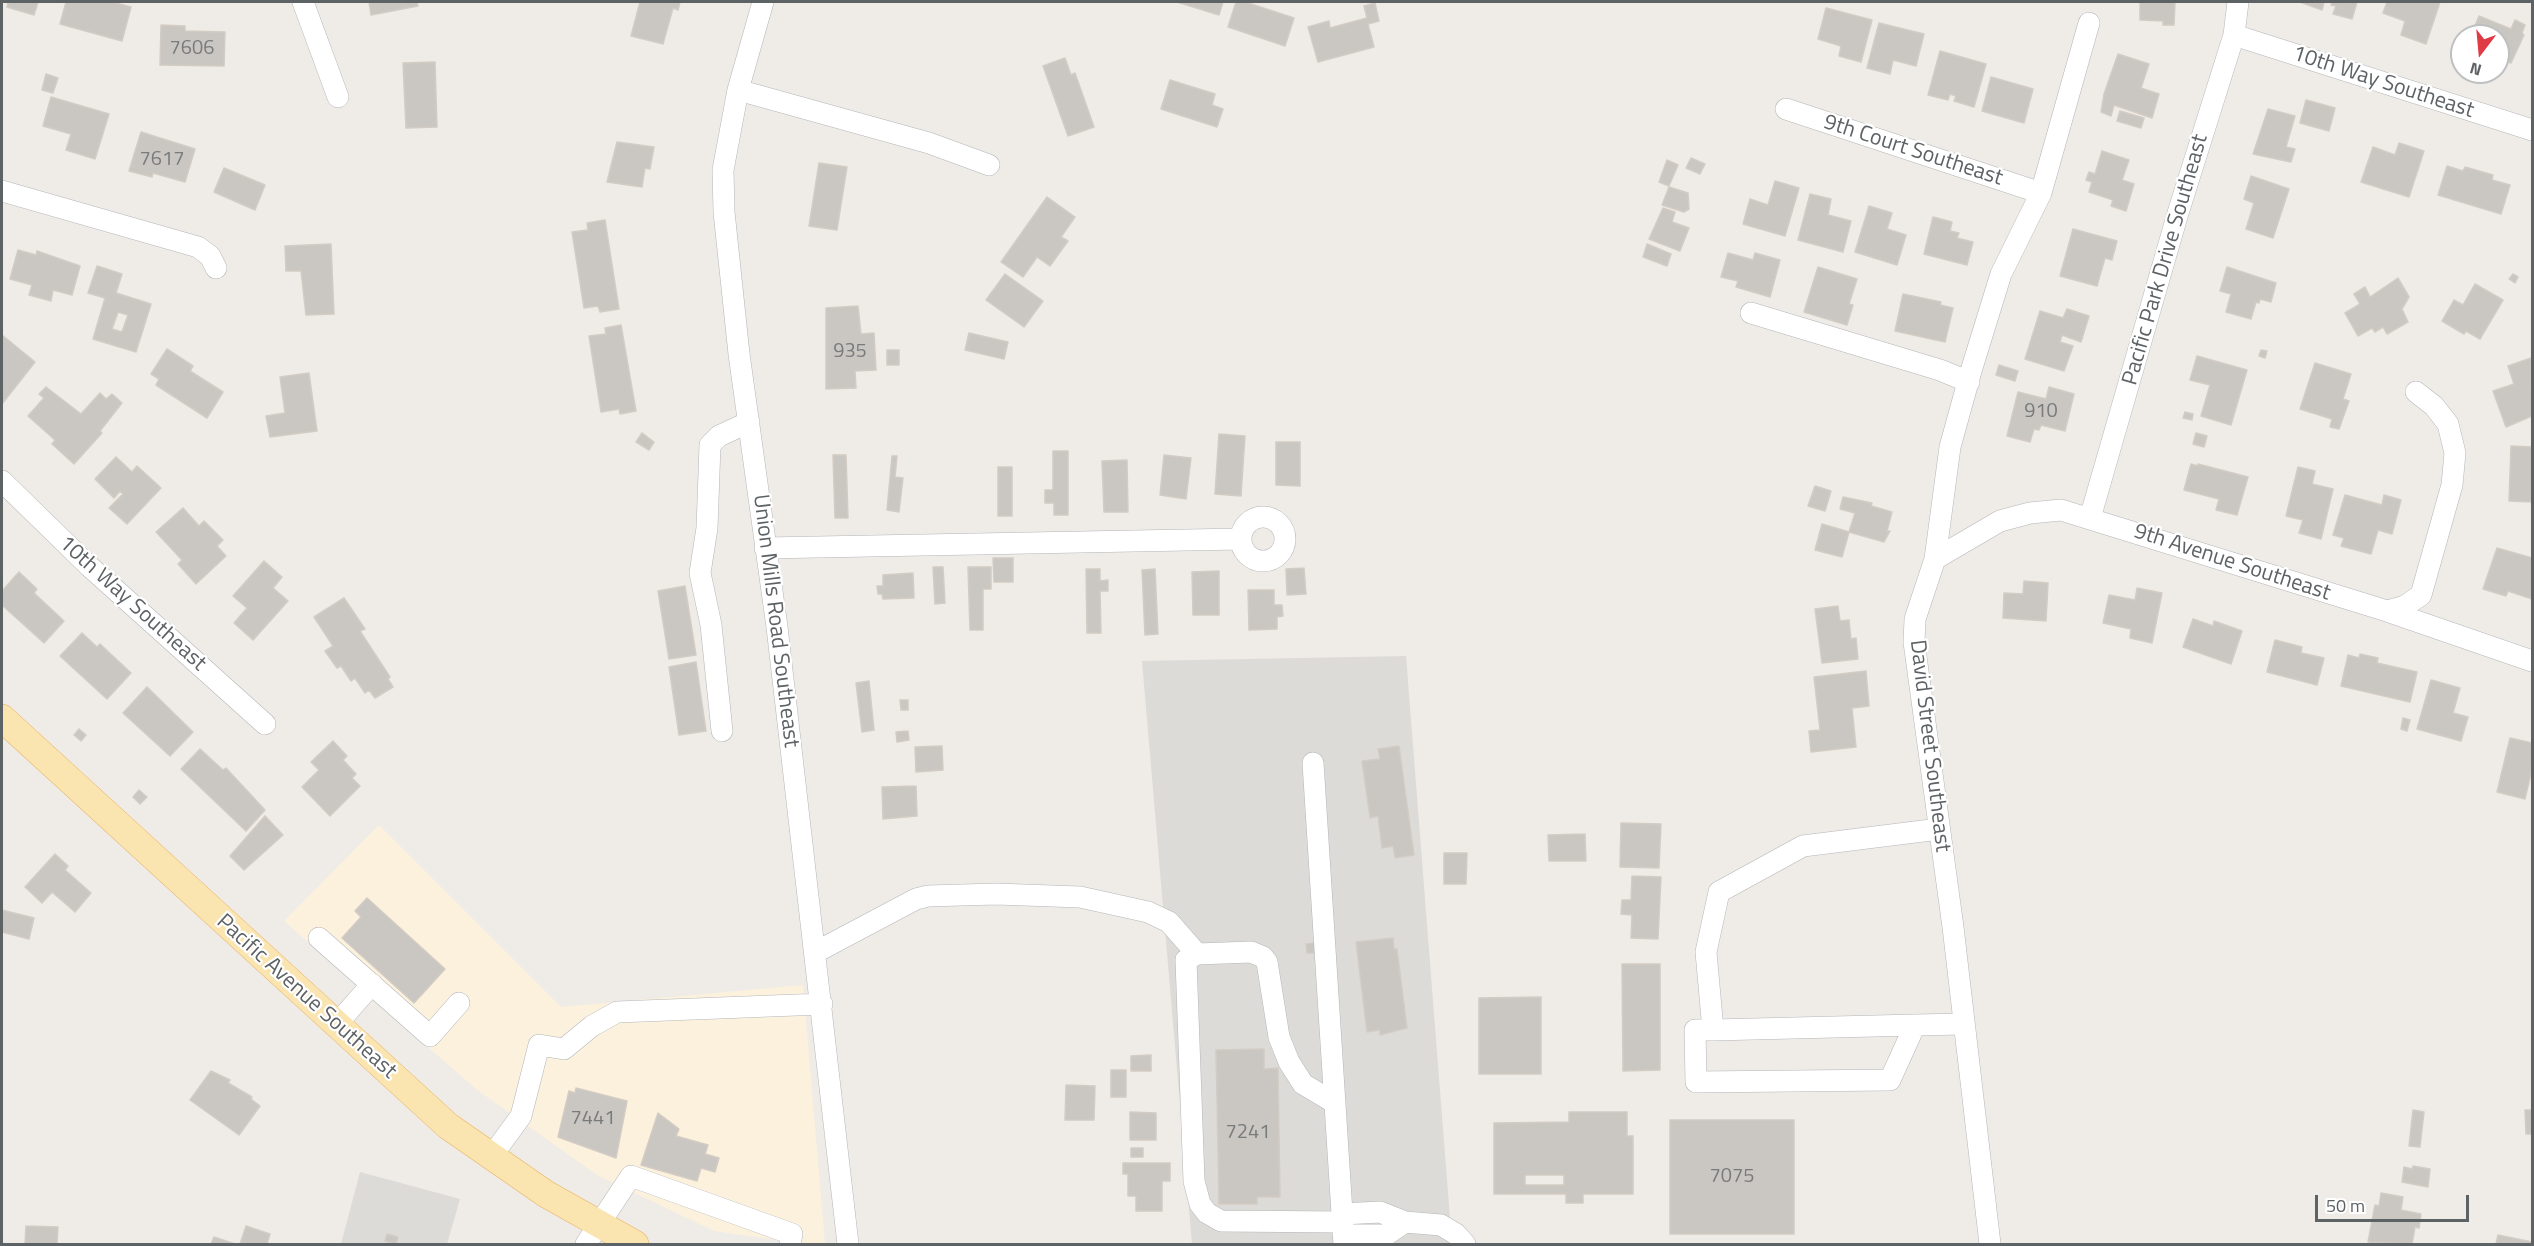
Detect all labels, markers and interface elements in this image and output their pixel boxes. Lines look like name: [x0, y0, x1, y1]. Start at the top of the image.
north arrow: [2450, 24, 2510, 84]
house number: 7606: [170, 37, 214, 61]
street label: 10th Way Southeast: [2289, 41, 2477, 125]
text: N: [2467, 56, 2484, 82]
street label: 9th Court Southeast: [1820, 110, 2006, 192]
street label: Pacific Park Drive Southeast: [2118, 132, 2214, 388]
house number: 7617: [140, 148, 184, 172]
house number: 935: [833, 340, 867, 364]
house number: 910: [2024, 400, 2058, 424]
street label: Union Mills Road Southeast: [746, 493, 804, 749]
street label: 9th Avenue Southeast: [2130, 519, 2334, 607]
street label: 10th Way Southeast: [53, 531, 211, 677]
street label: David Street Southeast: [1903, 638, 1955, 854]
street label: Pacific Avenue Southeast: [210, 909, 402, 1085]
house number: 7441: [571, 1107, 615, 1131]
house number: 7241: [1226, 1121, 1270, 1145]
house number: 7075: [1710, 1165, 1754, 1189]
scale bar: [2318, 1183, 2472, 1221]
text: 50 m: [2326, 1192, 2365, 1219]

